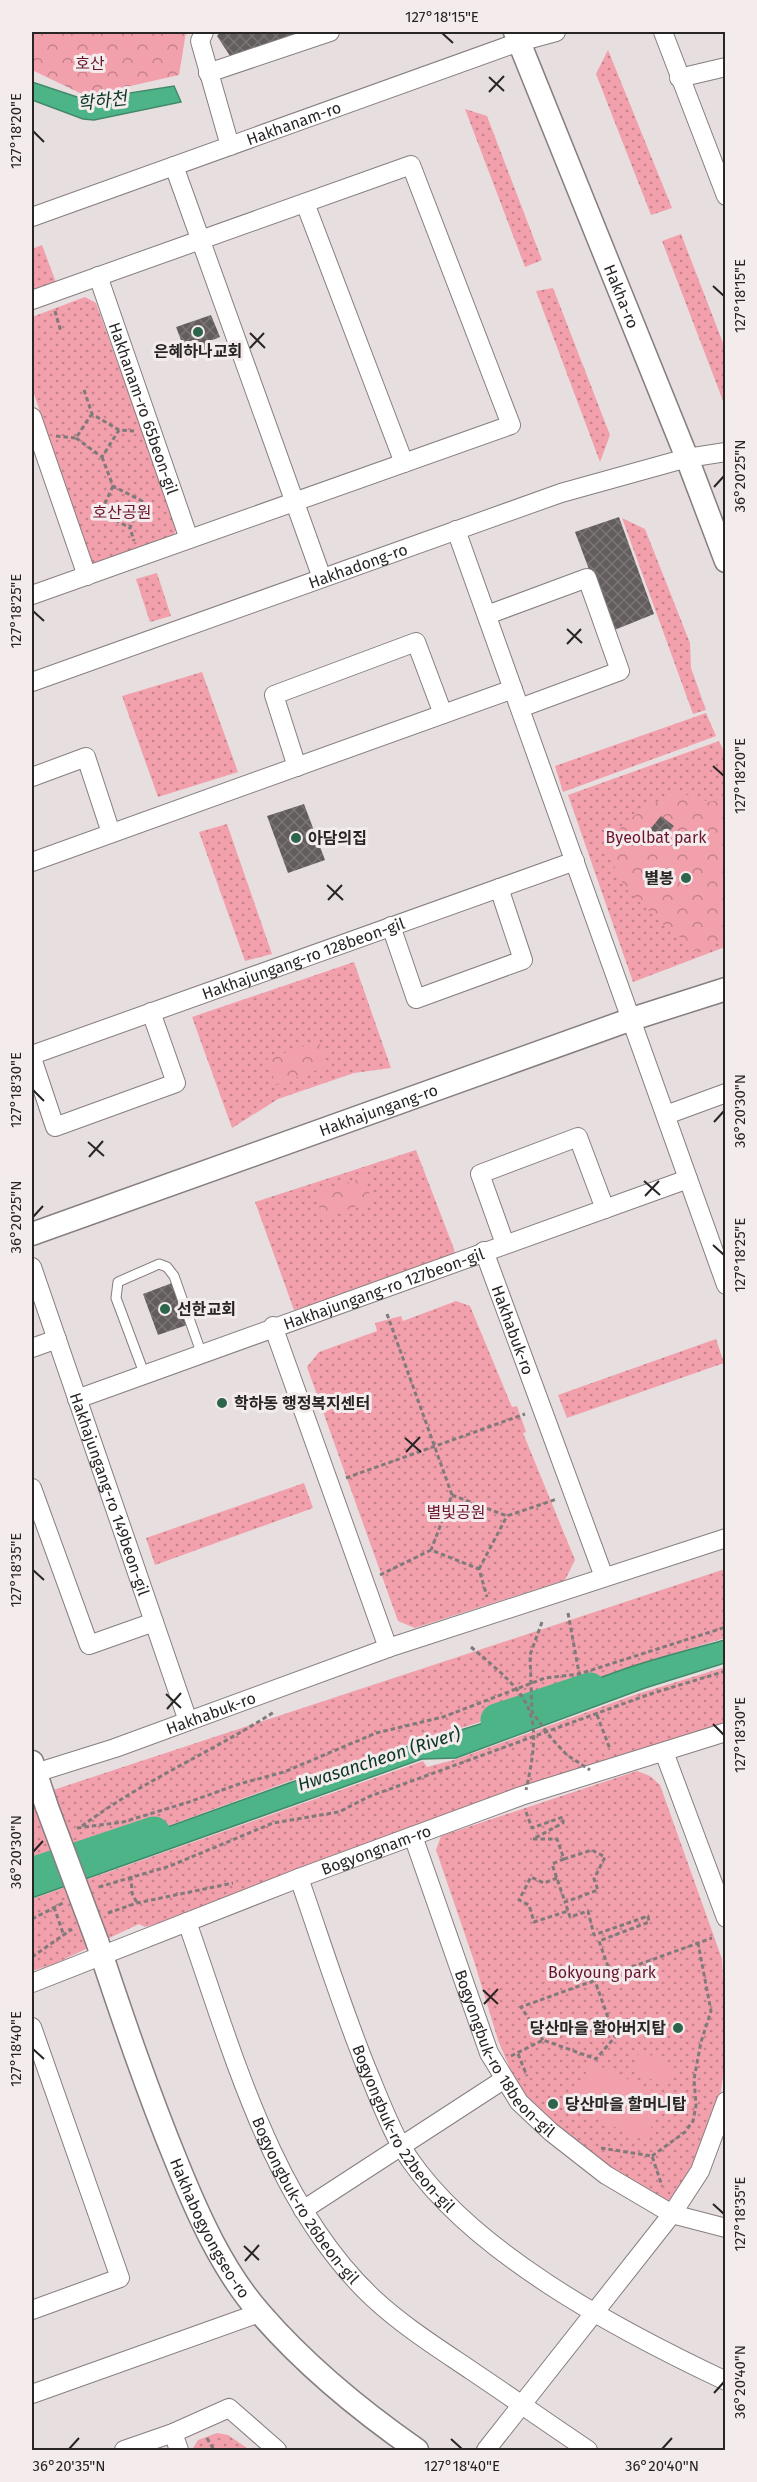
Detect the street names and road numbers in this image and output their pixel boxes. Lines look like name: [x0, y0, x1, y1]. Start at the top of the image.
street label: Hakhanam-ro: [244, 98, 344, 149]
street label: Hakha-ro: [600, 262, 643, 331]
street label: Hakhanam-ro 65beon-gil: [105, 320, 182, 497]
street label: Hakhadong-ro: [306, 540, 410, 592]
street label: Hakhajungang-ro 128beon-gil: [200, 914, 407, 1003]
street label: Hakhajungang-ro: [317, 1080, 441, 1140]
street label: Hakhajungang-ro 127beon-gil: [281, 1244, 487, 1334]
street label: Hakhabuk-ro: [487, 1283, 538, 1377]
street label: Hakhajungang-ro 149beon-gil: [66, 1390, 153, 1598]
street label: Hakhabuk-ro: [164, 1688, 258, 1738]
street label: Bogyongnam-ro: [319, 1821, 434, 1879]
street label: Bogyongbuk-ro 18beon-gil: [451, 1967, 559, 2142]
street label: Bogyongbuk-ro 22beon-gil: [348, 2042, 459, 2216]
street label: Bogyongbuk-ro 26beon-gil: [248, 2114, 363, 2288]
street label: Hakhabogyongseo-ro: [166, 2155, 254, 2302]

